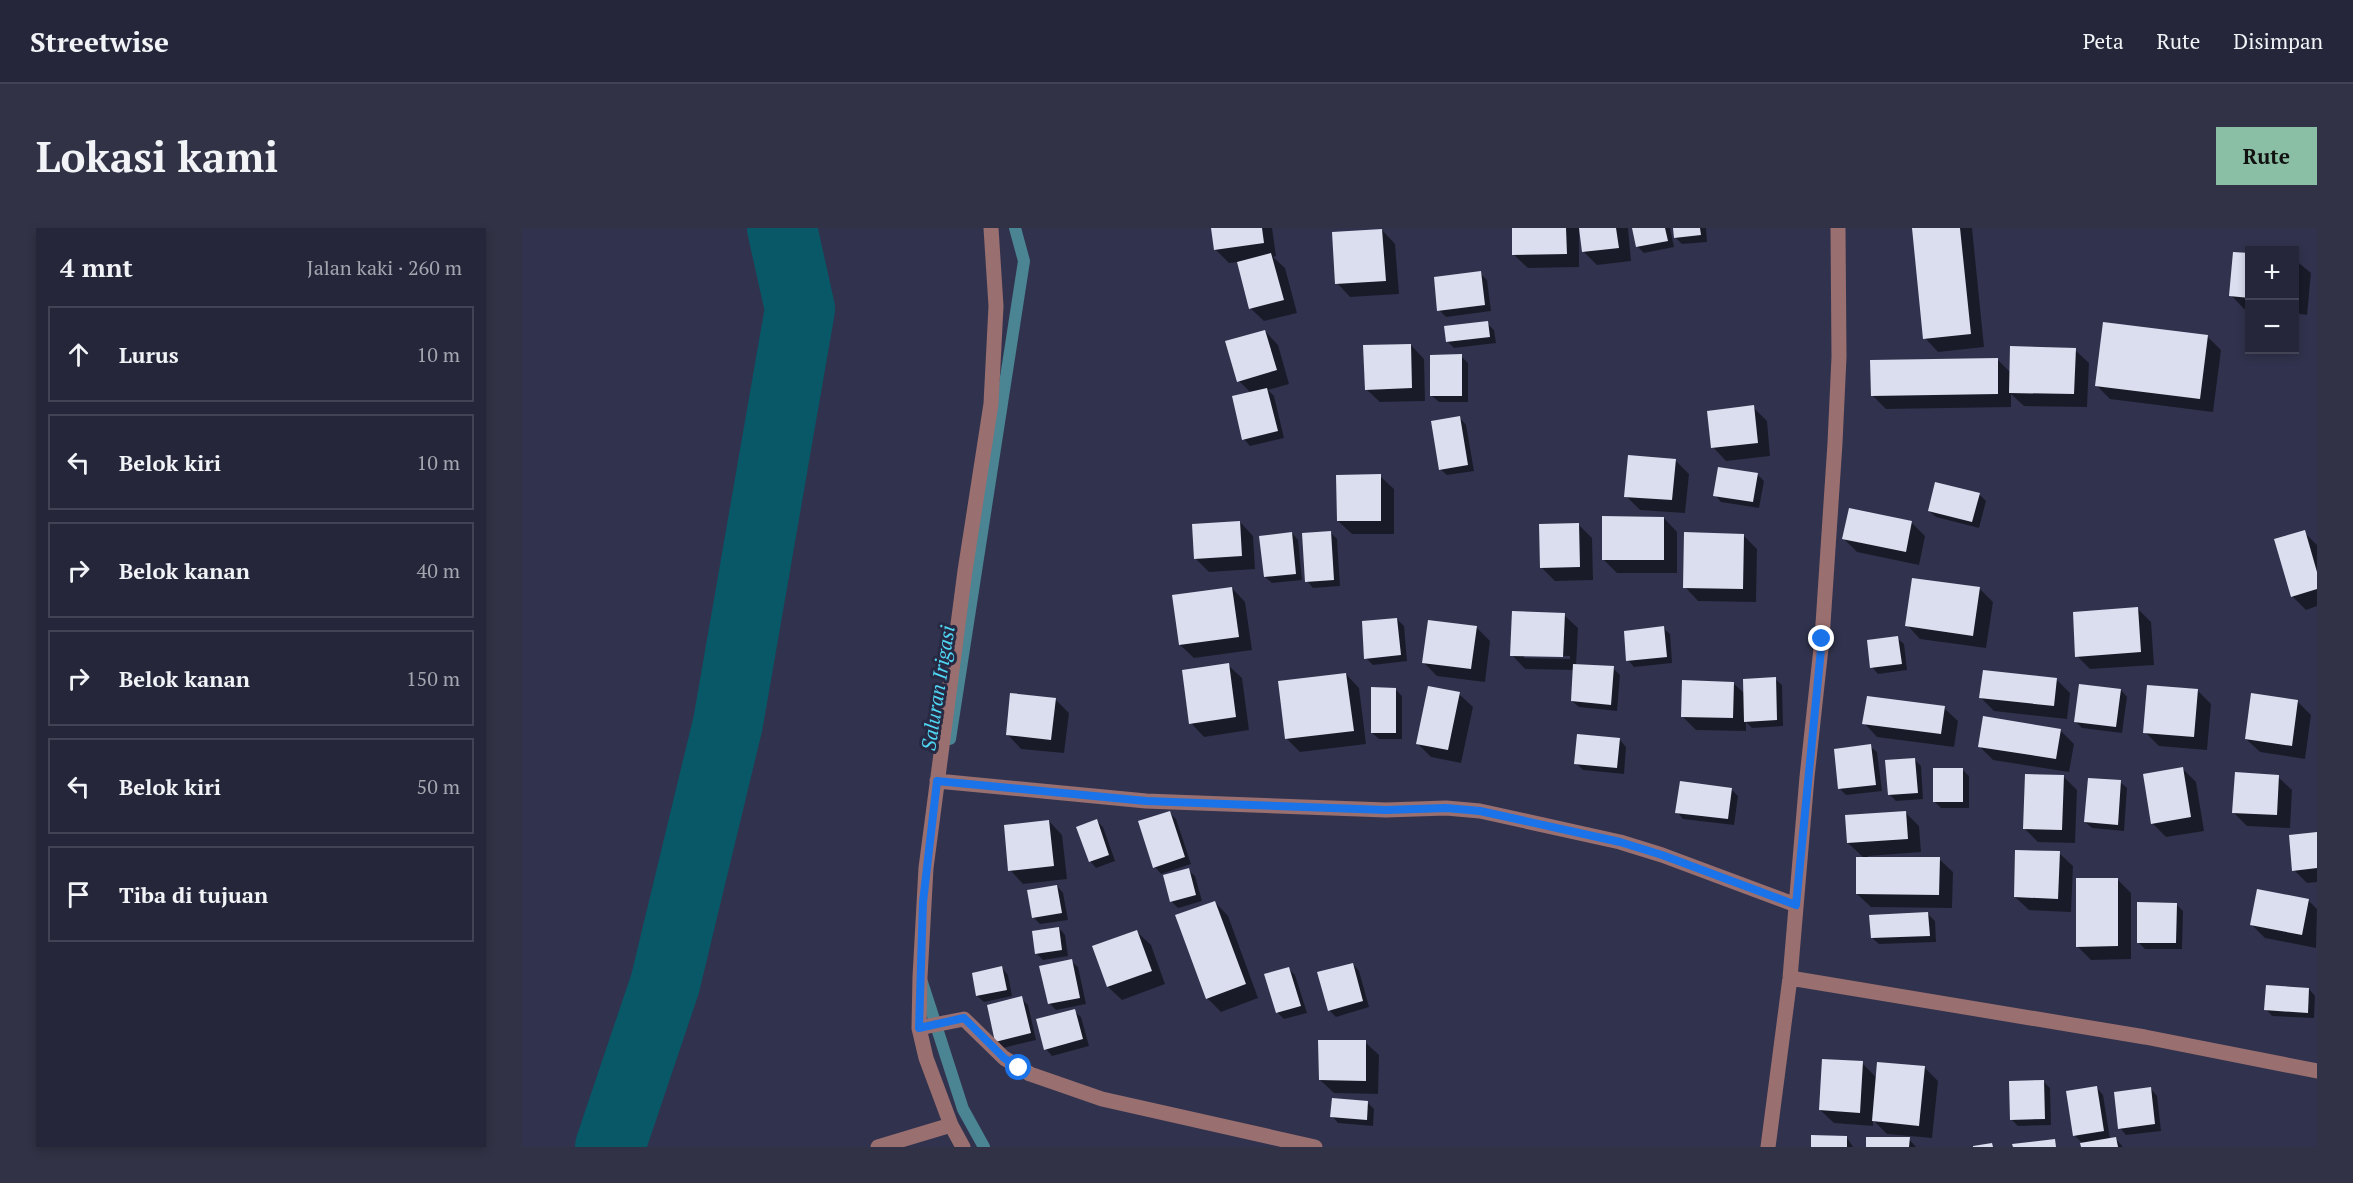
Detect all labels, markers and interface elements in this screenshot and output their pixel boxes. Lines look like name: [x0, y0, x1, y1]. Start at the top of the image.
text: Streetwise: [30, 23, 169, 60]
text: Peta: [2083, 27, 2124, 55]
text: Rute: [2157, 27, 2200, 55]
text: Disimpan: [2233, 27, 2323, 55]
button: Rute: [2216, 127, 2317, 185]
text: Lokasi kami: [36, 128, 278, 184]
map controls: [2245, 246, 2299, 354]
button: +: [2245, 246, 2299, 300]
text: 4 mnt: [60, 250, 133, 284]
text: Jalan kaki · 260 m: [307, 254, 462, 281]
button: −: [2245, 300, 2299, 354]
icon: ahead: [62, 338, 95, 371]
text: Lurus: [119, 340, 179, 369]
text: 10 m: [417, 341, 460, 368]
icon: left: [62, 446, 95, 479]
text: Belok kiri: [119, 448, 221, 477]
text: 10 m: [417, 449, 460, 476]
icon: right: [62, 554, 95, 587]
text: Belok kanan: [119, 556, 250, 585]
text: 40 m: [417, 557, 460, 584]
water label: Saluran Irigasi: [914, 623, 961, 752]
route end: [1808, 625, 1834, 651]
icon: right: [62, 662, 95, 695]
text: Belok kanan: [119, 664, 250, 693]
text: 150 m: [406, 665, 460, 692]
icon: left: [62, 770, 95, 803]
text: Belok kiri: [119, 772, 221, 801]
text: 50 m: [417, 773, 460, 800]
icon: arrive: [62, 878, 95, 911]
text: Tiba di tujuan: [119, 880, 268, 909]
route start: [1005, 1054, 1031, 1080]

